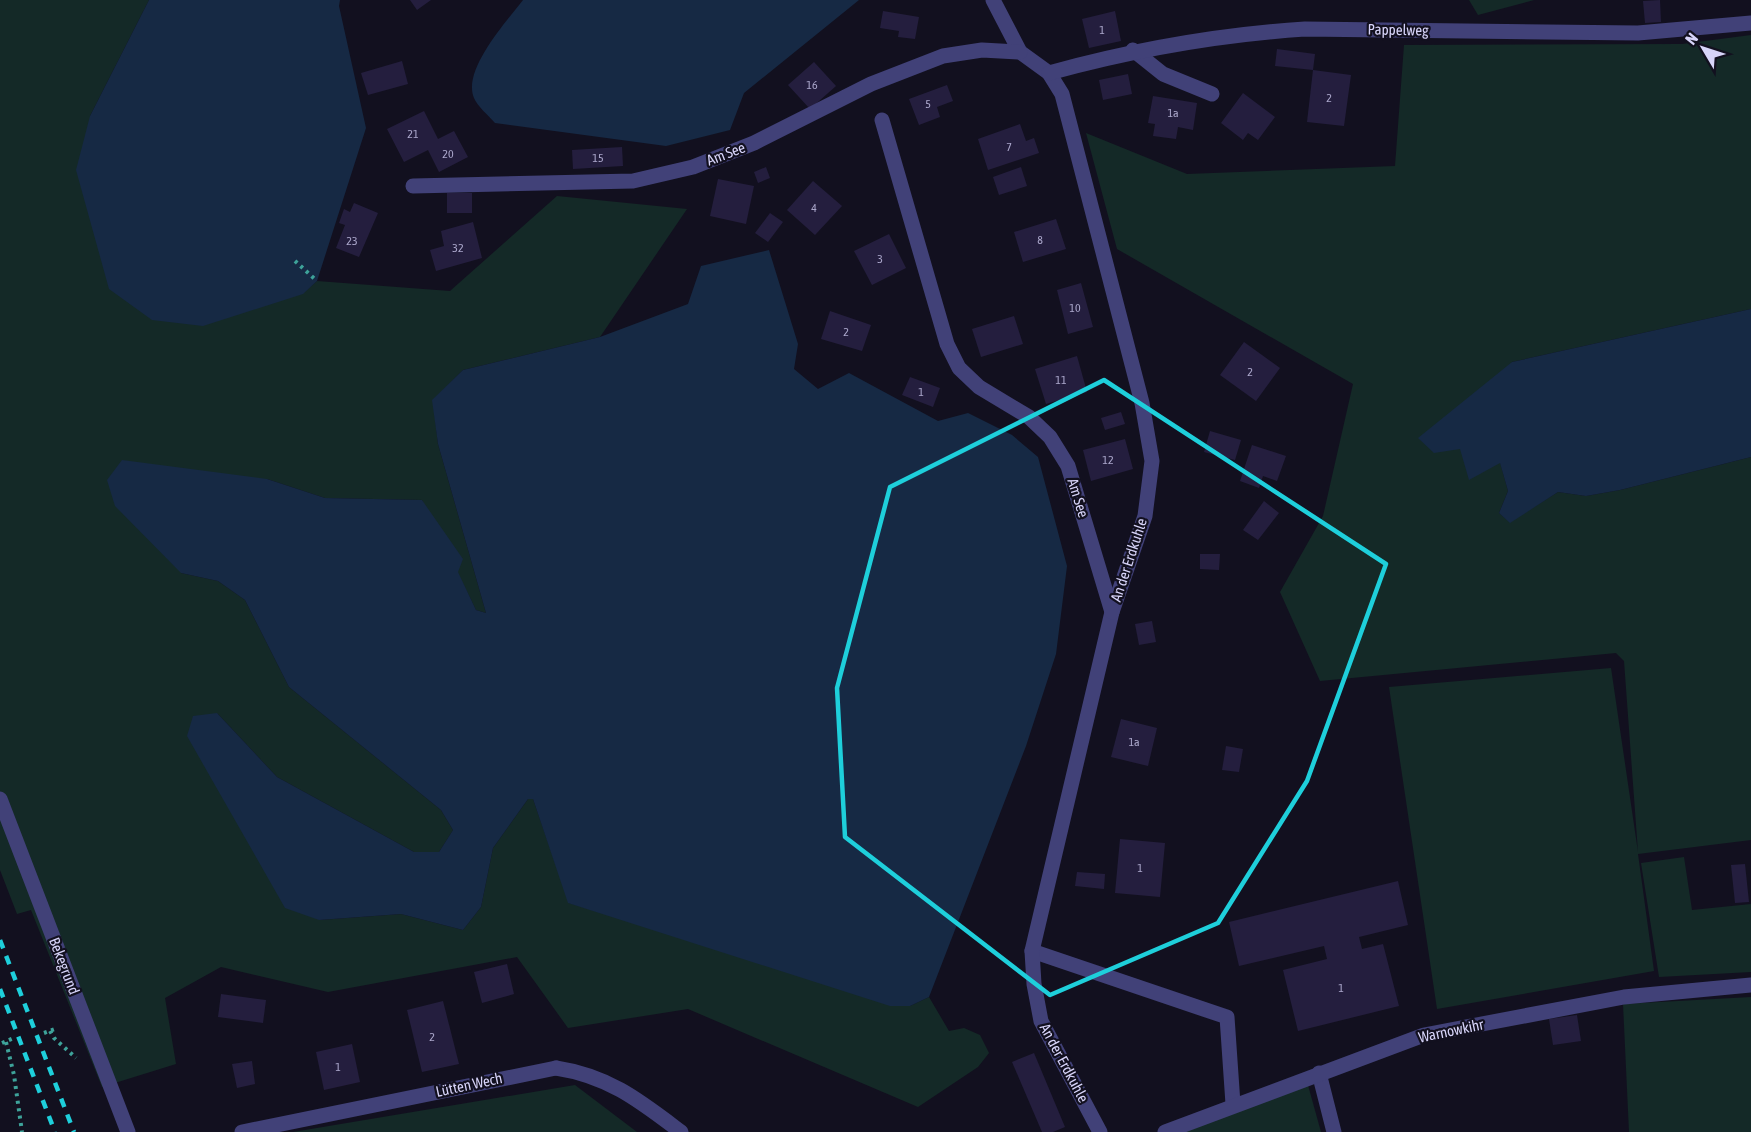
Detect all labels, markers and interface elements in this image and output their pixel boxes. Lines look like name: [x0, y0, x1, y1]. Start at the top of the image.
north arrow: [1673, 18, 1733, 78]
street label: Pappelweg: [1367, 20, 1429, 39]
house number: 1: [1099, 23, 1105, 37]
text: N: [1681, 29, 1701, 48]
house number: 16: [806, 78, 818, 92]
house number: 2: [1326, 91, 1332, 105]
house number: 5: [925, 97, 931, 111]
house number: 1a: [1167, 106, 1179, 120]
house number: 21: [407, 127, 419, 141]
street label: Am See: [704, 138, 748, 169]
house number: 7: [1006, 140, 1012, 154]
house number: 20: [442, 147, 454, 161]
house number: 15: [592, 151, 604, 165]
house number: 4: [811, 201, 817, 215]
house number: 8: [1037, 233, 1043, 247]
house number: 23: [346, 234, 358, 248]
house number: 32: [452, 241, 464, 255]
house number: 3: [877, 252, 883, 266]
house number: 10: [1069, 301, 1081, 315]
house number: 2: [843, 325, 849, 339]
house number: 2: [1247, 365, 1253, 379]
house number: 11: [1055, 373, 1067, 387]
house number: 1: [918, 385, 924, 399]
house number: 12: [1102, 453, 1114, 467]
street label: Am See: [1064, 476, 1093, 520]
street label: An der Erdkuhle: [1107, 516, 1150, 604]
house number: 1a: [1128, 735, 1140, 749]
house number: 1: [1137, 861, 1143, 875]
street label: Bekegrund: [46, 935, 83, 997]
house number: 1: [1338, 981, 1344, 995]
street label: Warnowkihr: [1417, 1015, 1486, 1046]
street label: An der Erdkuhle: [1037, 1020, 1092, 1105]
house number: 2: [429, 1030, 435, 1044]
house number: 1: [335, 1060, 341, 1074]
street label: Lütten Wech: [434, 1069, 504, 1100]

